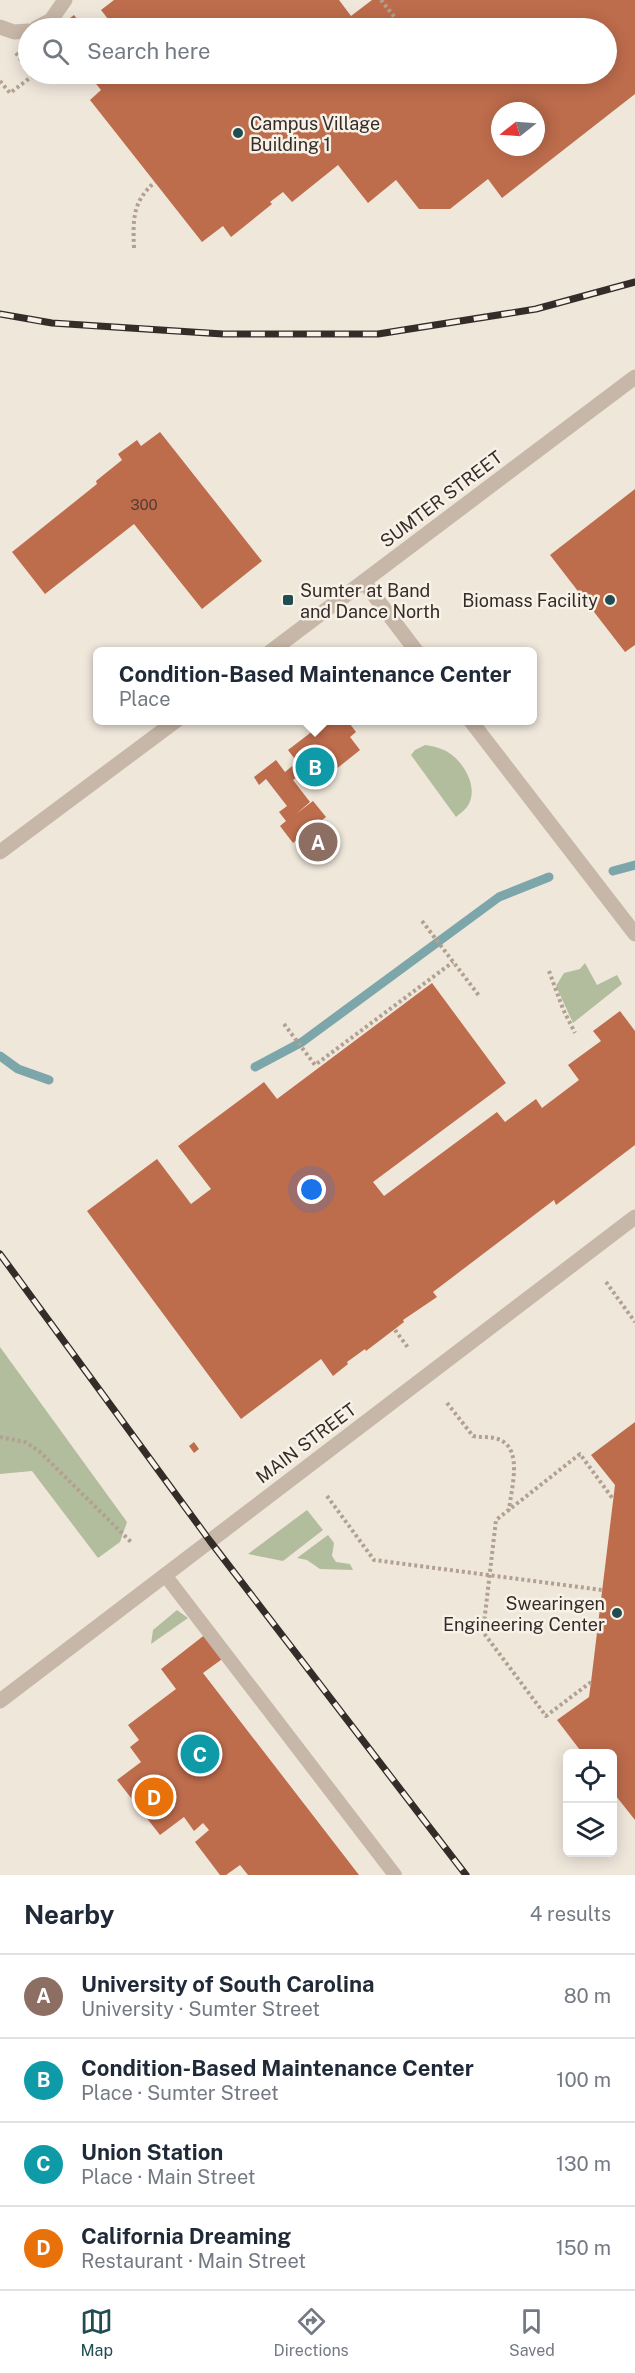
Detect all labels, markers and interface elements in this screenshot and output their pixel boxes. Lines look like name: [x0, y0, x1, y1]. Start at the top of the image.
search box: [18, 18, 617, 84]
icon: search: [39, 35, 72, 68]
text: Search here: [87, 38, 211, 64]
north arrow: [491, 102, 545, 156]
place label: Campus Village Building 1: [250, 113, 380, 155]
marker: Campus Village Building 1: [231, 126, 245, 140]
street label: SUMTER STREET: [376, 446, 506, 552]
house number: 300: [130, 496, 158, 513]
place label: Sumter at Band and Dance North: [300, 580, 440, 622]
place label: Biomass Facility: [462, 590, 598, 611]
marker: Sumter at Band and Dance North: [281, 593, 295, 607]
marker: Biomass Facility: [603, 593, 617, 607]
popup: [93, 647, 537, 725]
text: Condition-Based Maintenance Center: [119, 661, 511, 687]
text: Place: [119, 687, 171, 711]
pin: B: [296, 744, 334, 789]
pin: A: [298, 820, 338, 864]
your location: [297, 1175, 326, 1204]
street label: MAIN STREET: [252, 1398, 360, 1487]
place label: Swearingen Engineering Center: [443, 1593, 605, 1635]
marker: Swearingen Engineering Center: [610, 1606, 624, 1620]
pin: C: [180, 1732, 220, 1776]
map controls: [563, 1749, 617, 1857]
button: locate: [563, 1749, 617, 1803]
pin: D: [134, 1774, 174, 1820]
button: layers: [563, 1803, 617, 1857]
text: Nearby: [24, 1899, 114, 1930]
text: 4 results: [530, 1902, 611, 1926]
text: University of South Carolina: [81, 1971, 374, 1997]
text: A: [36, 1984, 51, 2008]
text: 80 m: [564, 1984, 611, 2008]
text: University · Sumter Street: [81, 1997, 320, 2021]
text: Condition-Based Maintenance Center: [81, 2055, 474, 2081]
text: B: [37, 2068, 50, 2092]
text: 100 m: [556, 2068, 611, 2092]
text: Place · Sumter Street: [81, 2081, 279, 2105]
text: Union Station: [81, 2139, 223, 2165]
text: C: [36, 2152, 51, 2176]
text: 130 m: [556, 2152, 611, 2176]
text: Place · Main Street: [81, 2165, 256, 2189]
text: California Dreaming: [81, 2223, 291, 2249]
text: D: [36, 2236, 51, 2260]
text: 150 m: [556, 2236, 611, 2260]
text: Restaurant · Main Street: [81, 2249, 306, 2273]
tab: Map: [80, 2305, 113, 2360]
tab: Directions: [274, 2305, 349, 2360]
tab: Saved: [509, 2305, 555, 2360]

